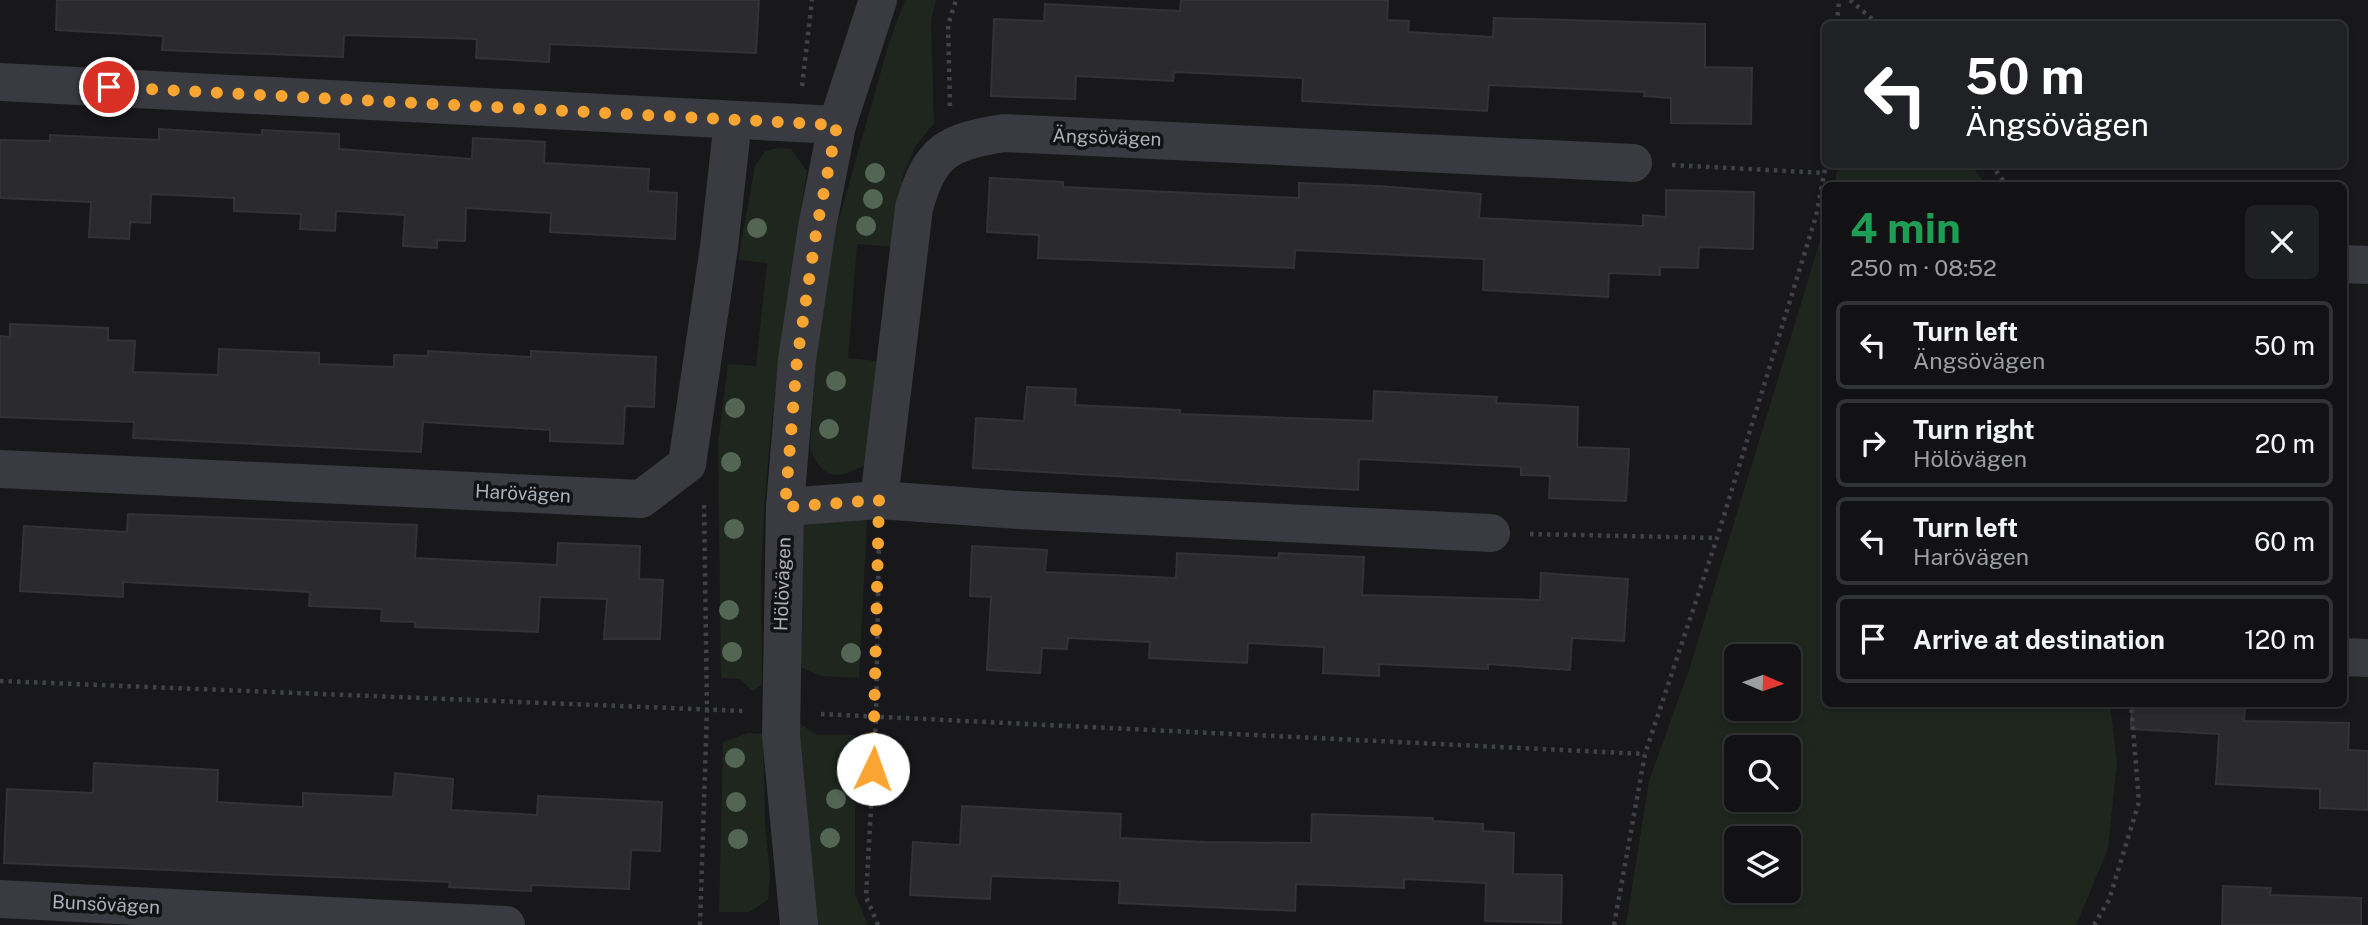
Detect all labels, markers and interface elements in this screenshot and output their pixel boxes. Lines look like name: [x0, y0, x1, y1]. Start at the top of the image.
text: 50 m: [1965, 47, 2085, 105]
icon: left: [1850, 49, 1941, 140]
pin: [79, 57, 139, 117]
icon: arrive: [90, 68, 128, 106]
text: Ängsövägen: [1965, 106, 2149, 143]
street label: Ängsövägen: [1052, 124, 1162, 150]
text: 4 min: [1850, 203, 1961, 252]
button: close: [2245, 205, 2319, 279]
text: 250 m · 08:52: [1850, 254, 1997, 281]
text: Turn left: [1913, 316, 2018, 347]
icon: left: [1854, 326, 1892, 364]
text: 50 m: [2254, 330, 2315, 361]
text: Ängsövägen: [1913, 347, 2045, 374]
text: Turn right: [1913, 414, 2035, 445]
icon: right: [1854, 424, 1892, 462]
text: 20 m: [2255, 428, 2315, 459]
text: Hölövägen: [1913, 445, 2027, 472]
street label: Harövägen: [475, 480, 571, 506]
text: Turn left: [1913, 512, 2018, 543]
icon: left: [1854, 522, 1892, 560]
text: 60 m: [2254, 526, 2315, 557]
street label: Hölövägen: [769, 537, 795, 631]
text: Harövägen: [1913, 543, 2029, 570]
icon: arrive: [1854, 620, 1892, 658]
text: Arrive at destination: [1913, 624, 2165, 655]
text: 120 m: [2244, 624, 2315, 655]
north arrow: [1724, 644, 1801, 721]
map controls: [1724, 644, 1801, 903]
position arrow: [836, 732, 910, 806]
button: search: [1724, 735, 1801, 812]
button: layers: [1724, 826, 1801, 903]
street label: Bunsövägen: [51, 890, 161, 918]

